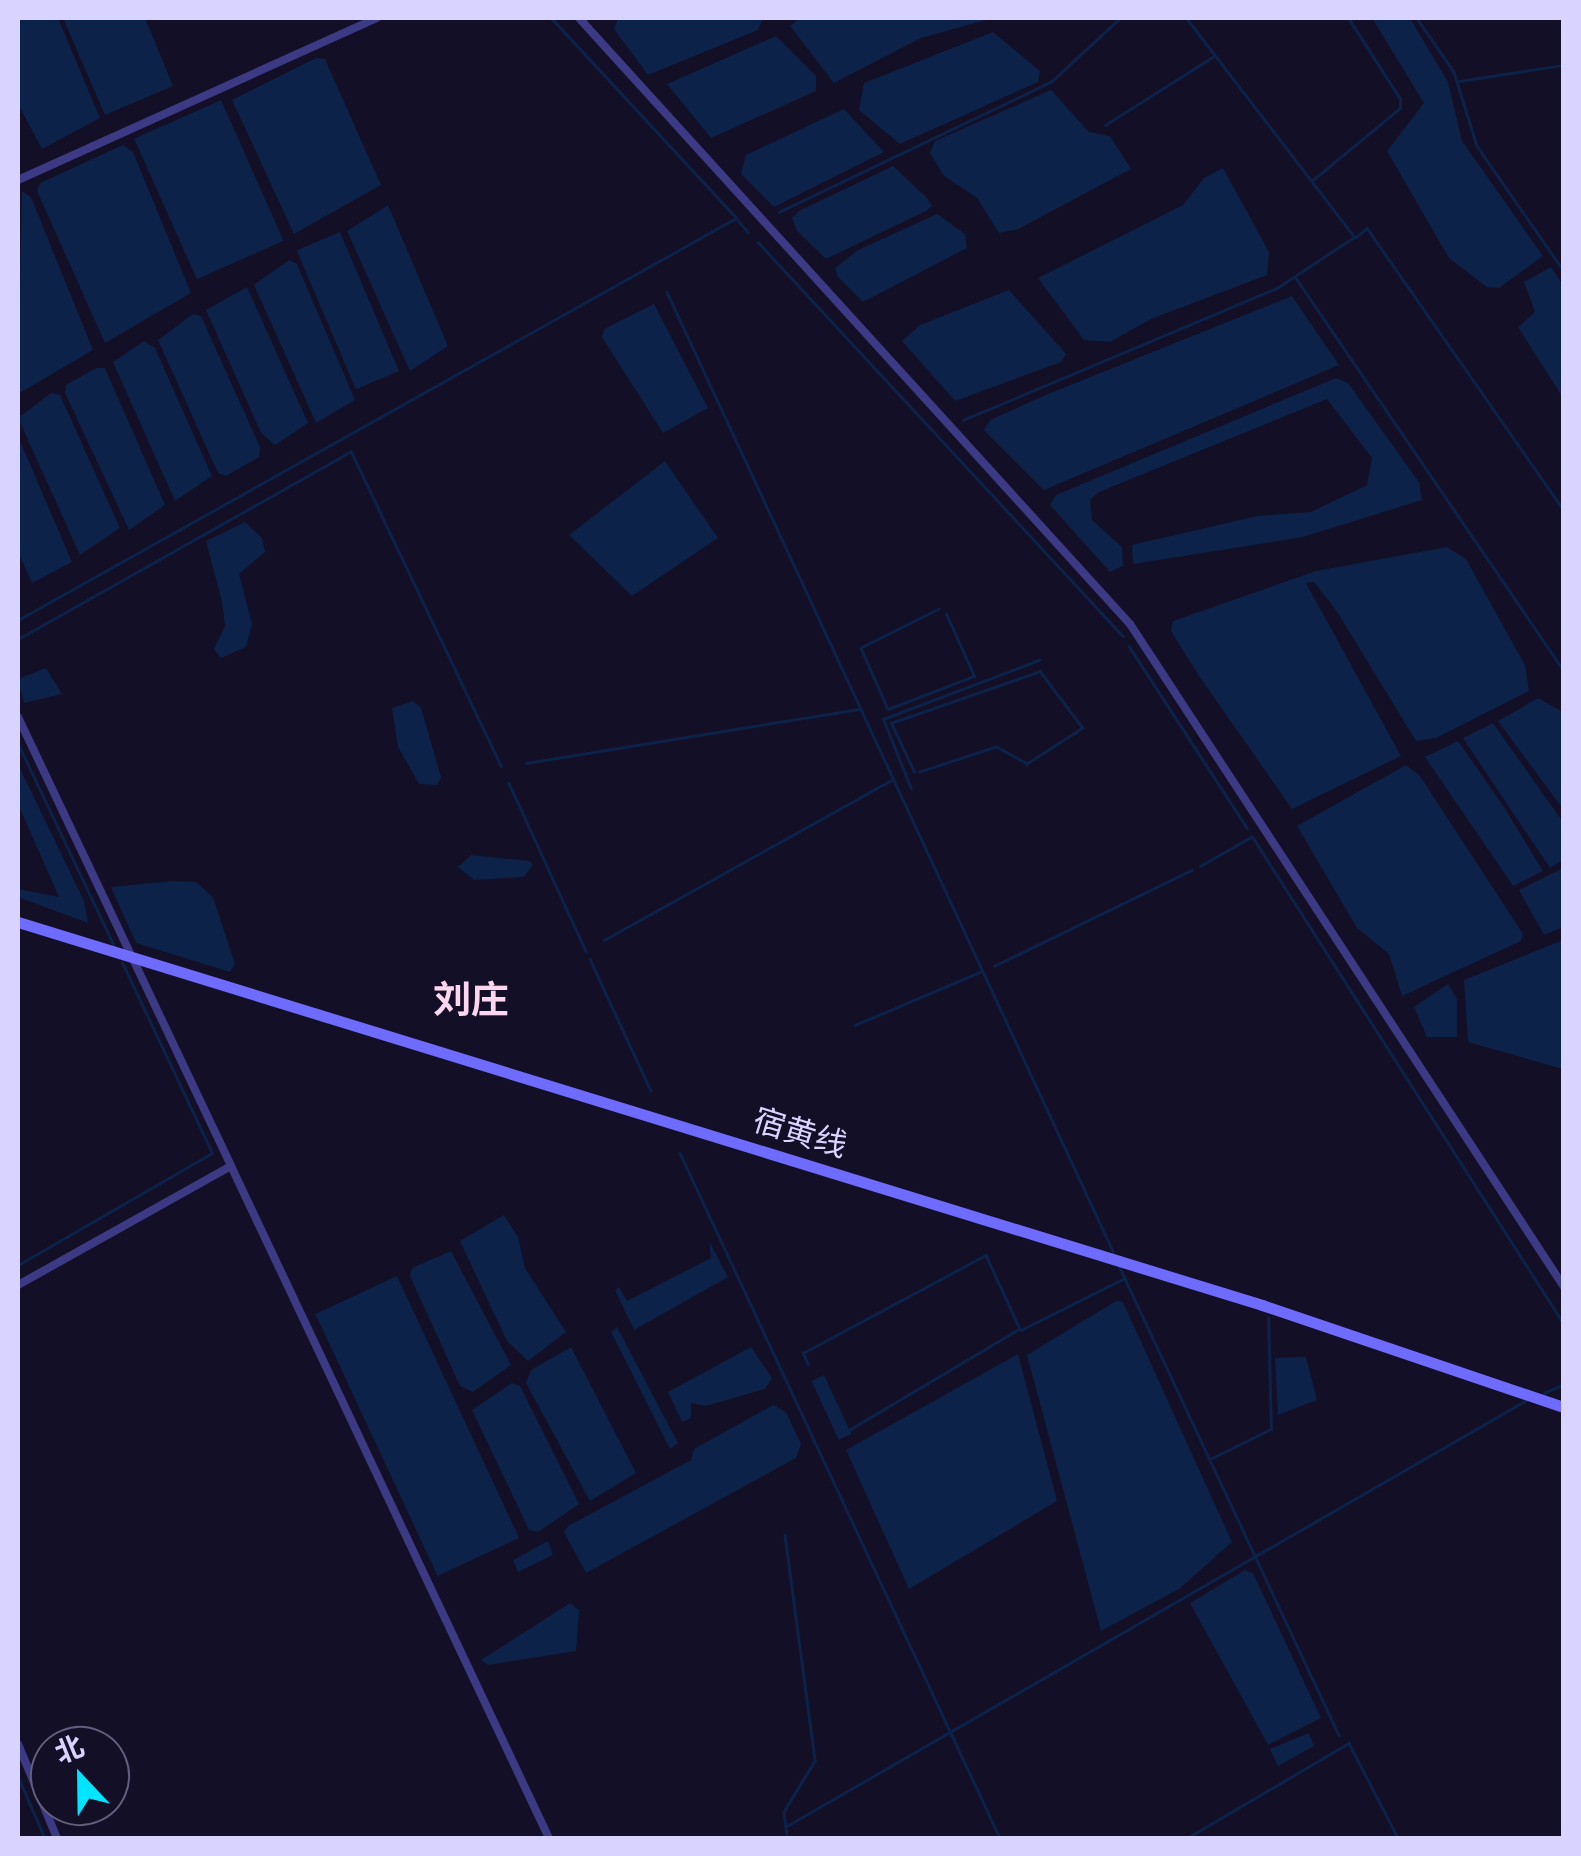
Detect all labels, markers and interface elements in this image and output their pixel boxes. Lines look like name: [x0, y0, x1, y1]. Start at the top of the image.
district label: 刘庄: [433, 978, 509, 1024]
street label: 宿黄线: [748, 1101, 852, 1165]
north arrow: [30, 1726, 130, 1826]
text: 北: [50, 1729, 88, 1770]

